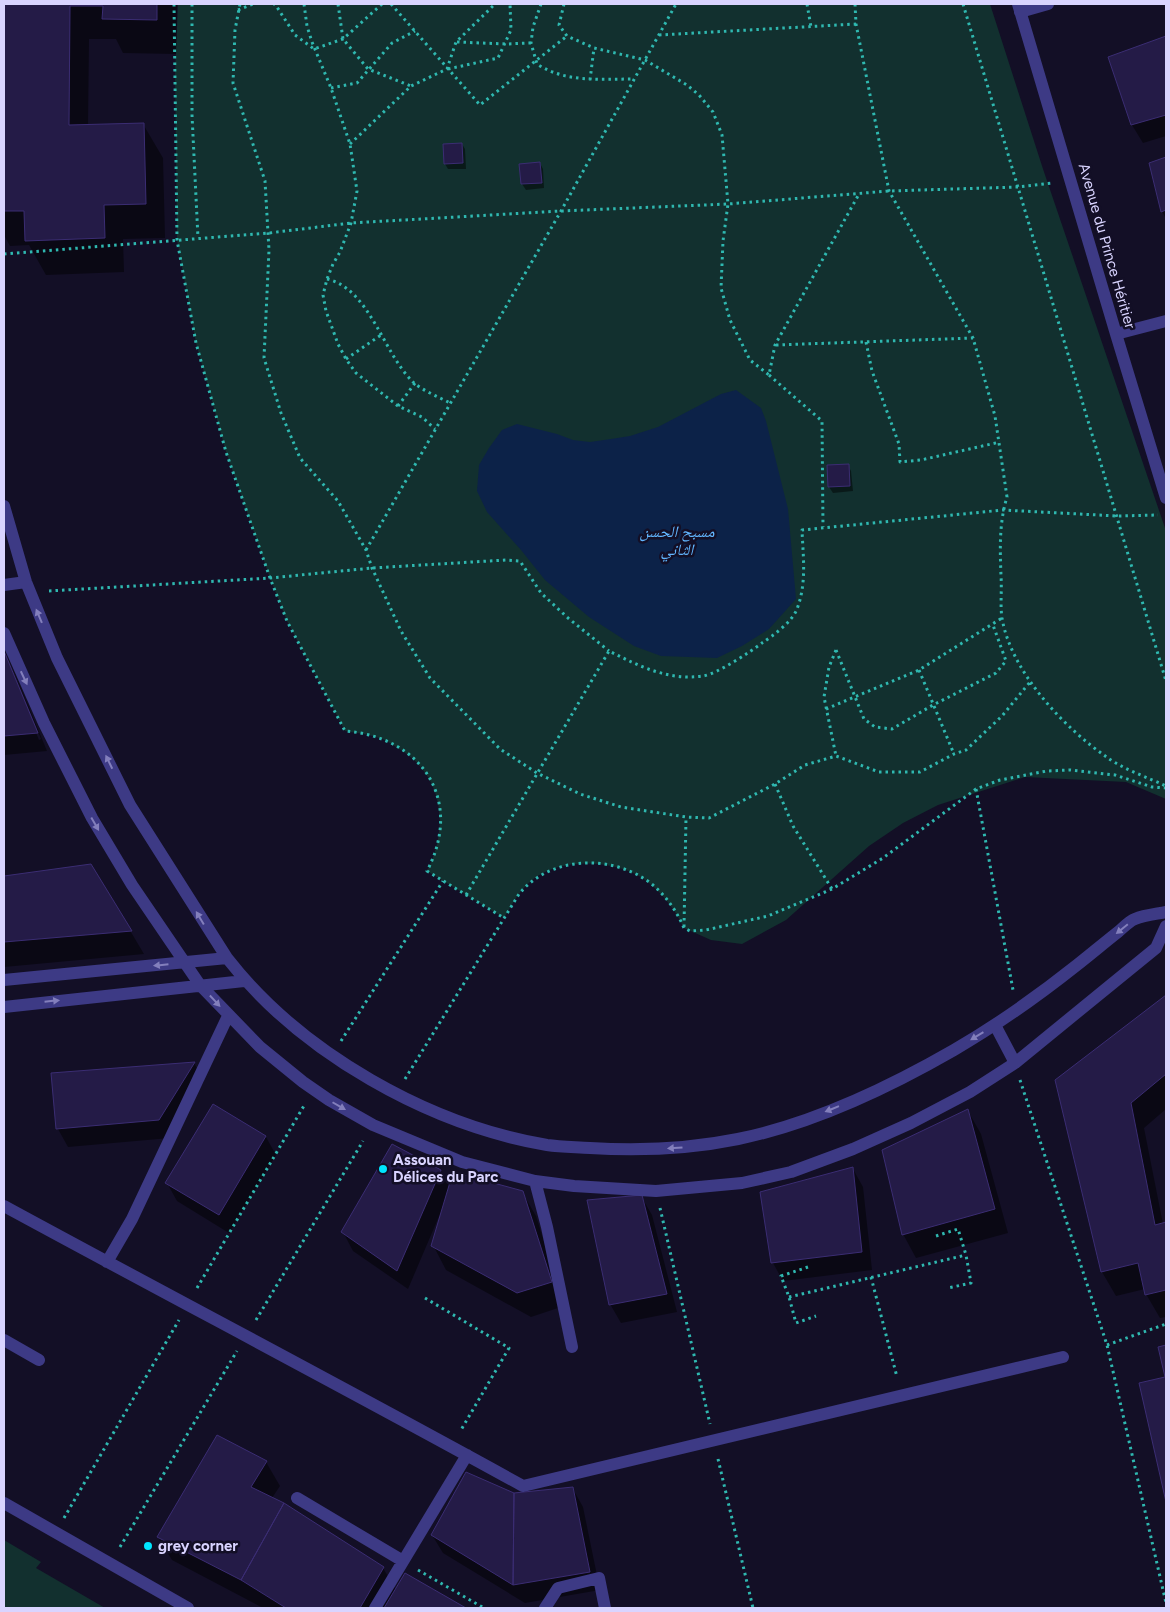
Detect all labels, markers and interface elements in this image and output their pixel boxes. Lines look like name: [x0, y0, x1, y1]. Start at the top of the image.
street label: Avenue du Prince Héritier: [1075, 161, 1139, 331]
water label: مسبح الحسن الثاني: [639, 522, 715, 562]
one-way arrow: [35, 609, 43, 623]
one-way arrow: [20, 671, 28, 685]
one-way arrow: [105, 755, 113, 770]
one-way arrow: [90, 817, 99, 830]
one-way arrow: [196, 911, 205, 924]
one-way arrow: [1115, 923, 1128, 934]
one-way arrow: [152, 961, 168, 969]
one-way arrow: [209, 995, 221, 1007]
one-way arrow: [45, 997, 61, 1005]
one-way arrow: [970, 1031, 984, 1040]
one-way arrow: [333, 1101, 346, 1110]
one-way arrow: [825, 1105, 839, 1113]
one-way arrow: [667, 1144, 683, 1152]
place label: Assouan Délices du Parc: [393, 1151, 498, 1186]
marker: Assouan Délices du Parc: [377, 1163, 389, 1175]
place label: grey corner: [158, 1537, 238, 1555]
marker: grey corner: [142, 1540, 154, 1552]

